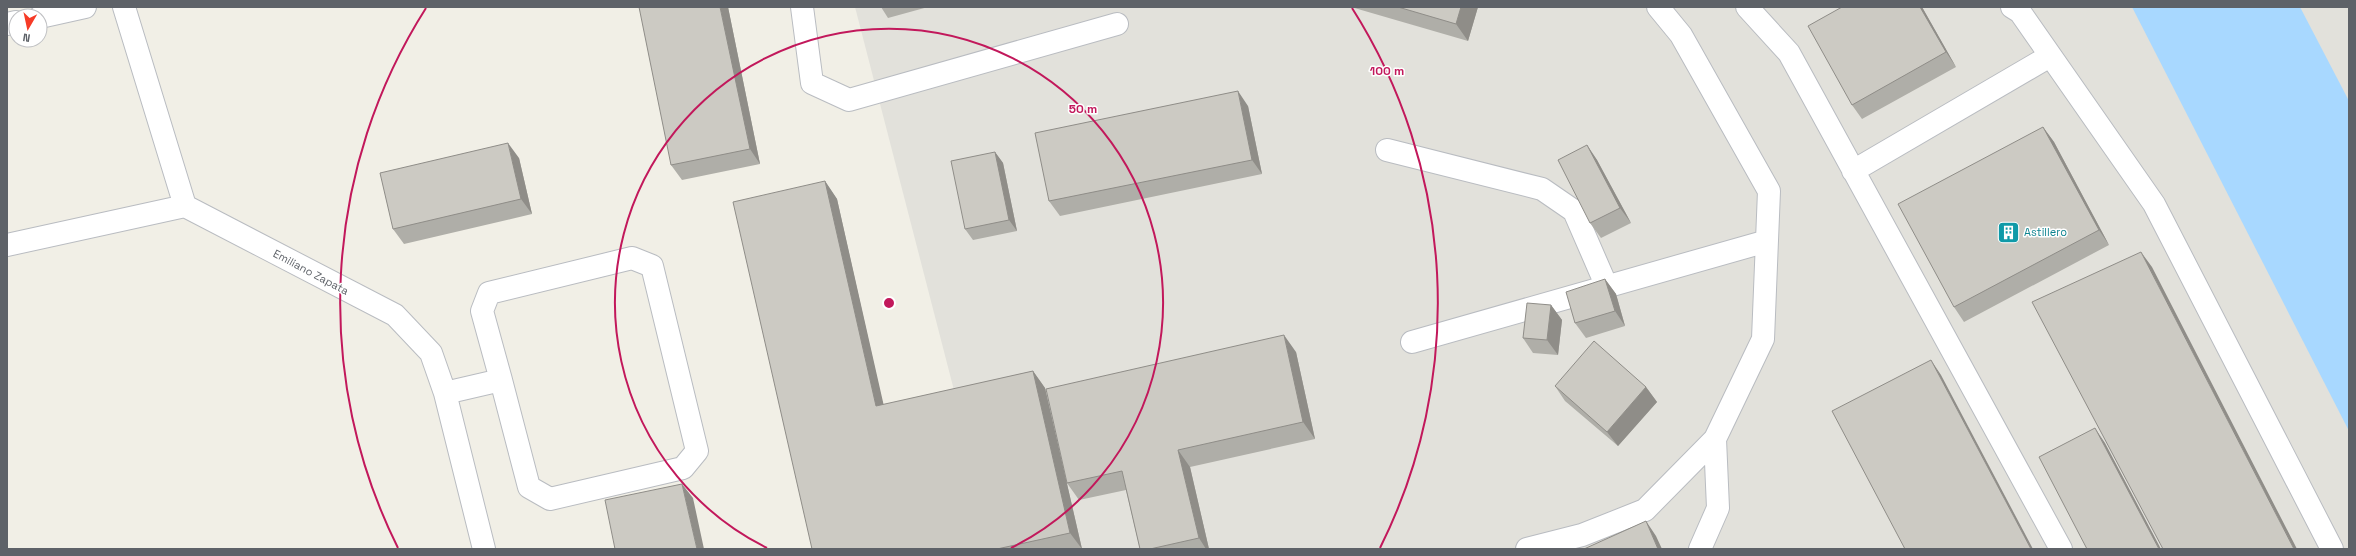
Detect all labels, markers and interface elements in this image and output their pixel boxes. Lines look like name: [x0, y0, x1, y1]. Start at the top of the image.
north arrow: [8, 8, 48, 48]
text: N: [22, 30, 31, 45]
text: 100 m: [1370, 63, 1404, 79]
text: 50 m: [1069, 101, 1097, 117]
building icon: Astillero: [1996, 219, 2022, 245]
place label: Astillero: [2024, 225, 2067, 239]
street label: Emiliano Zapata: [271, 246, 352, 298]
centre of rings: [882, 296, 896, 310]

